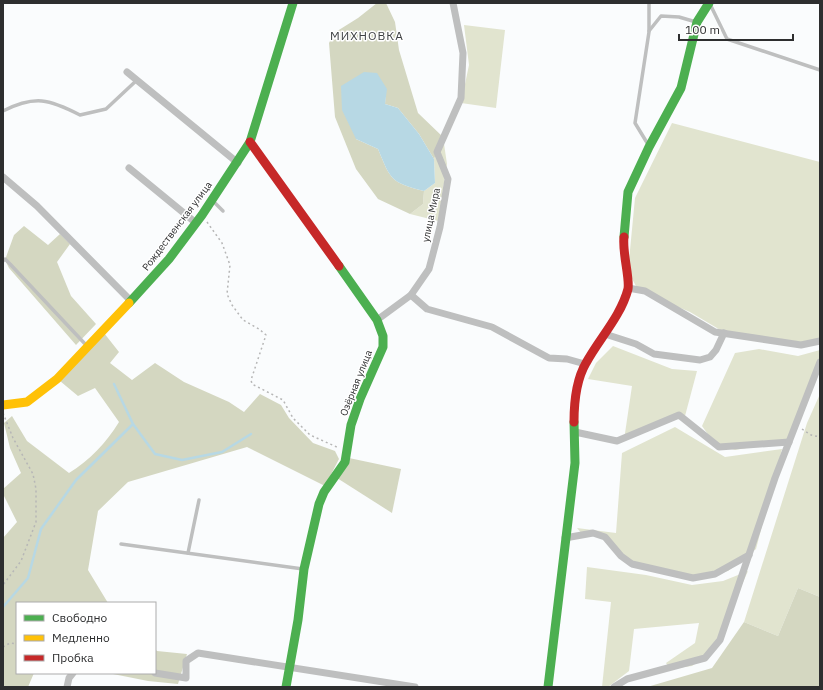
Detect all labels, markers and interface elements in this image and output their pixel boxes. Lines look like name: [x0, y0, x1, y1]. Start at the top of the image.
scale bar: [679, 16, 793, 42]
text: 100 m: [685, 22, 720, 37]
district label: МИХНОВКА: [330, 28, 404, 43]
street label: Рождественская улица: [139, 178, 215, 273]
street label: улица Мира: [419, 186, 443, 243]
street label: Озёрная улица: [337, 348, 375, 418]
legend: [16, 602, 156, 674]
text: Свободно: [52, 610, 108, 625]
text: Медленно: [52, 630, 110, 645]
text: Пробка: [52, 650, 94, 665]

